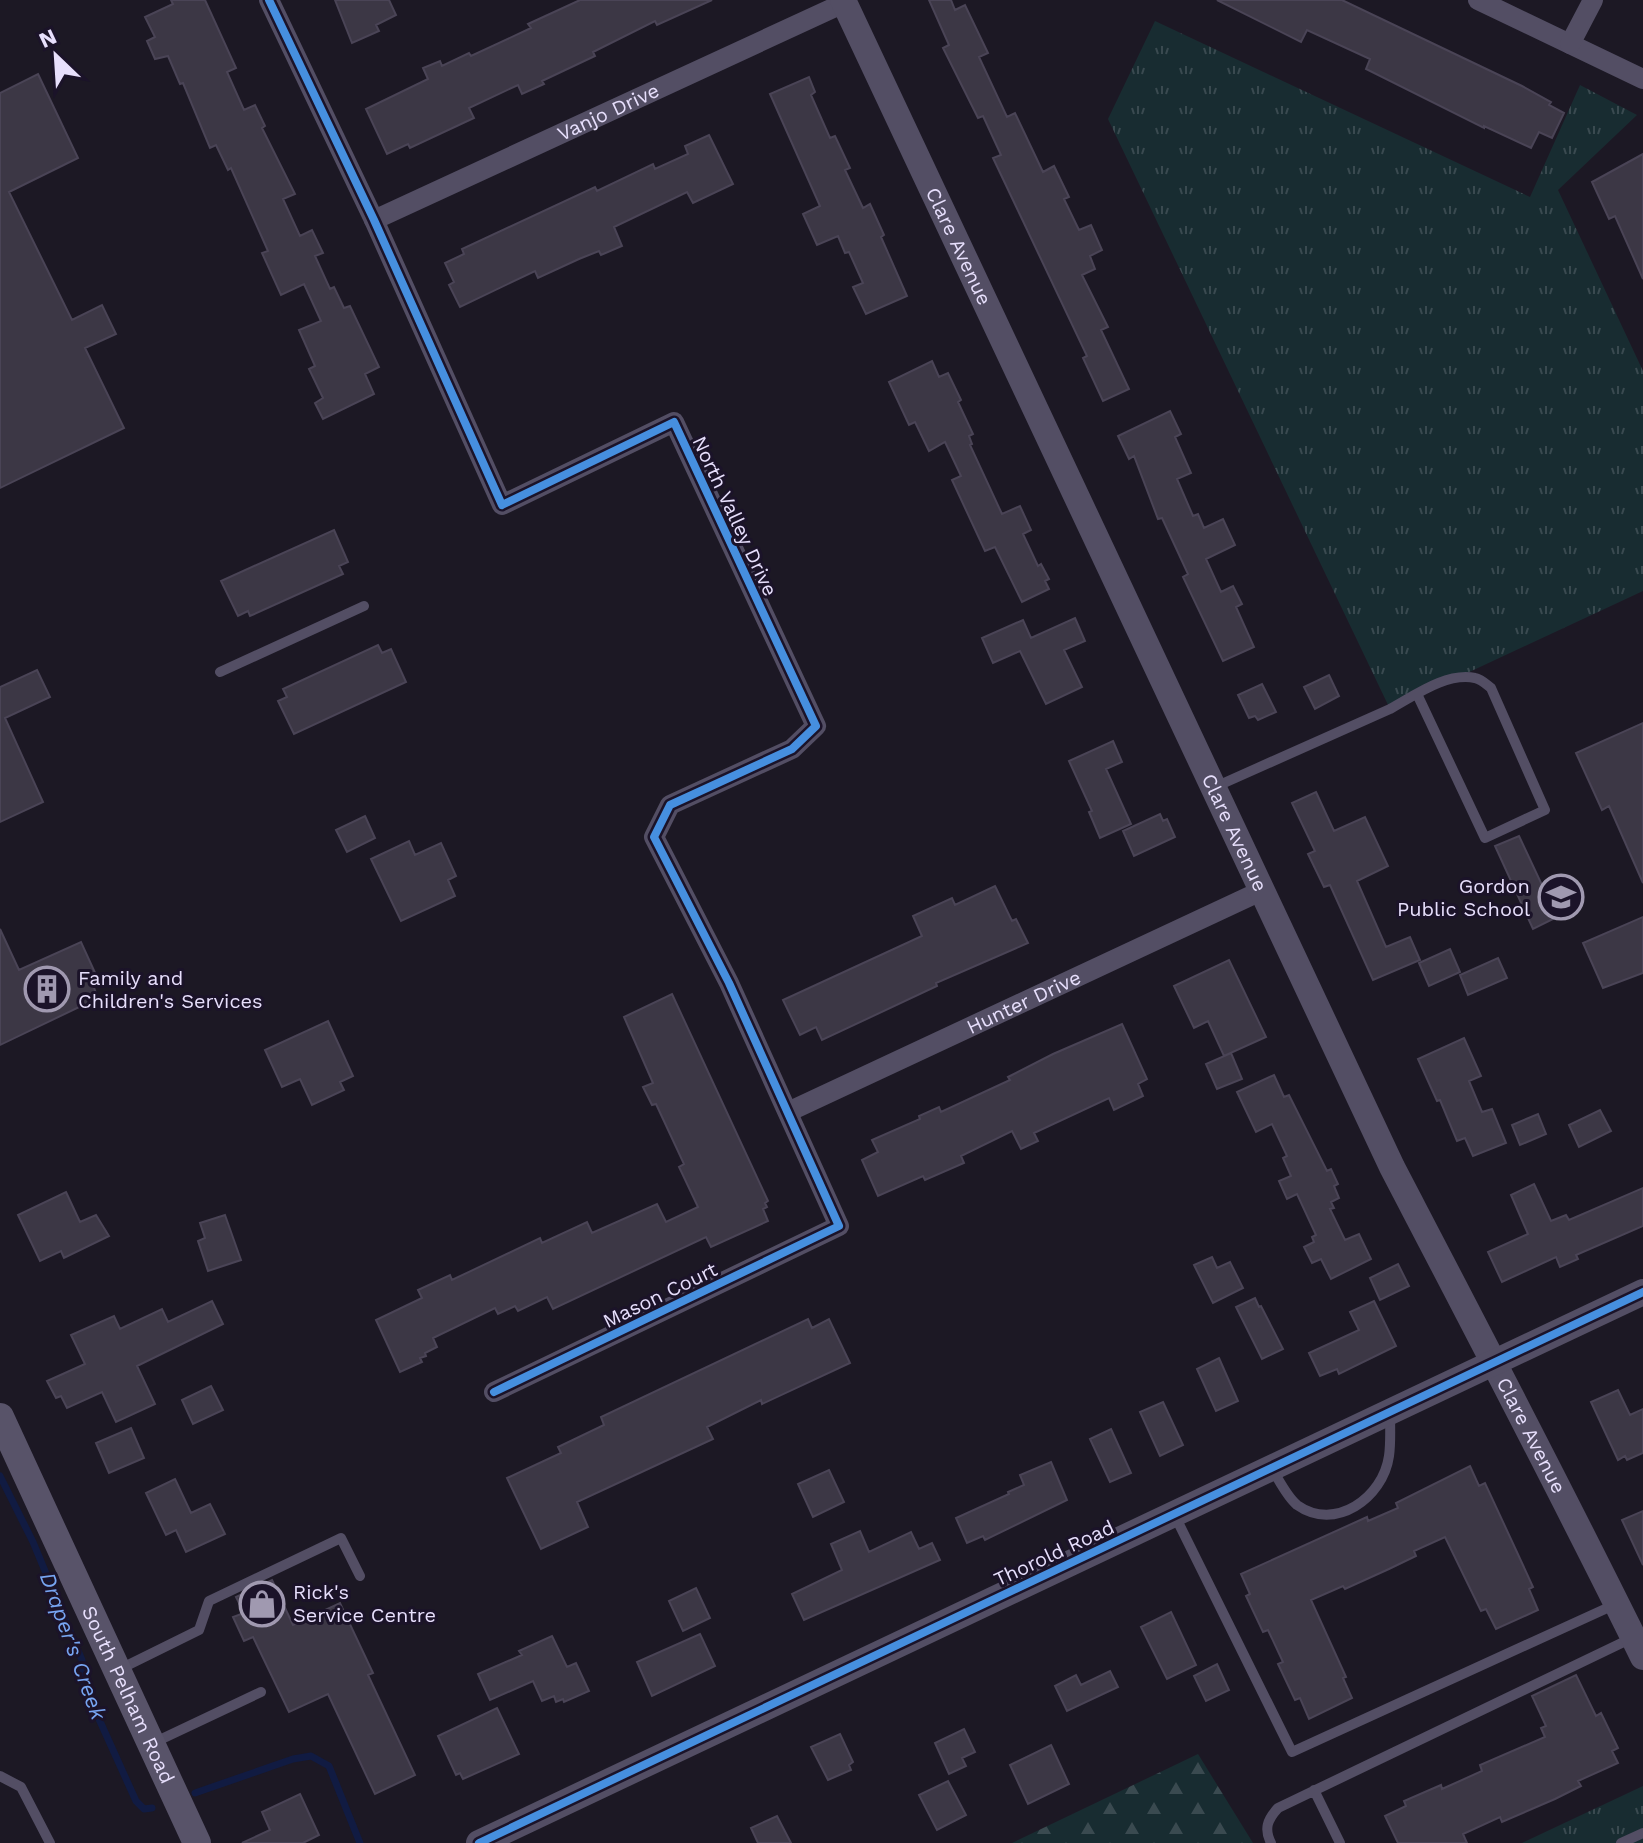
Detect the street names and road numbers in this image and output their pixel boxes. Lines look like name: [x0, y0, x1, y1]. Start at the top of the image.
street label: Vanjo Drive: [554, 78, 663, 146]
street label: Clare Avenue: [921, 183, 997, 309]
street label: North Valley Drive: [687, 432, 783, 600]
street label: Clare Avenue: [1197, 770, 1273, 895]
street label: Hunter Drive: [963, 965, 1085, 1039]
street label: Mason Court: [599, 1257, 722, 1333]
street label: Clare Avenue: [1492, 1373, 1571, 1497]
street label: Thorold Road: [990, 1515, 1118, 1591]
street label: South Pelham Road: [77, 1602, 180, 1787]

